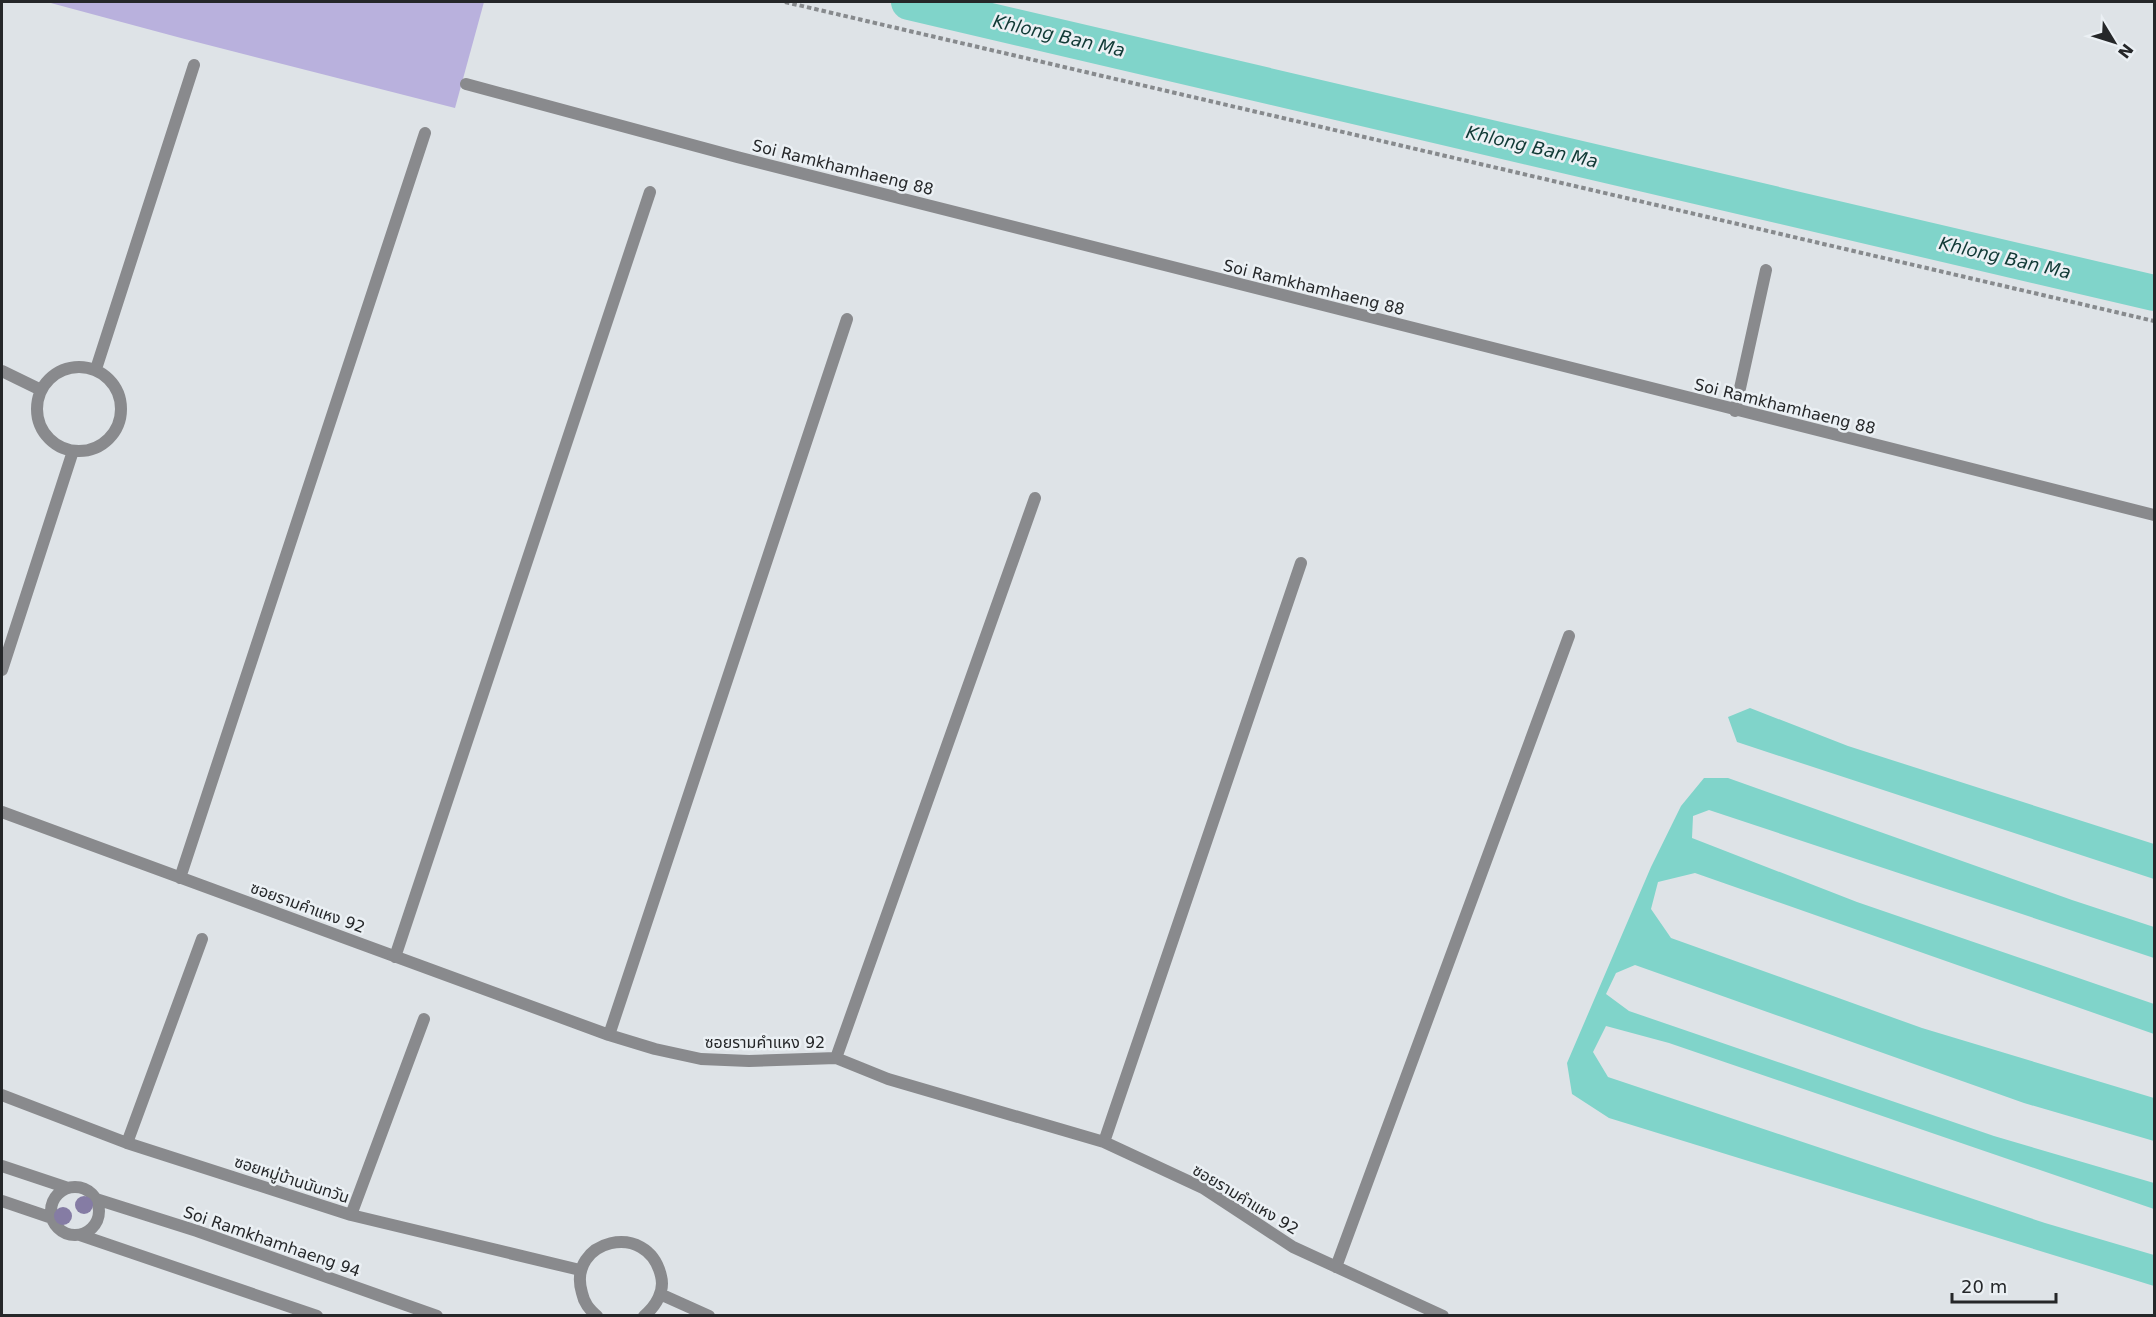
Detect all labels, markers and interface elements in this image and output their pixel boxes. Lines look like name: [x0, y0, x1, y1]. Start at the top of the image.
water label: Khlong Ban Ma: [991, 10, 1127, 61]
north arrow: [2084, 12, 2144, 72]
text: N: [2114, 40, 2137, 62]
water label: Khlong Ban Ma: [1464, 121, 1600, 172]
street label: Soi Ramkhamhaeng 88: [750, 136, 935, 199]
water label: Khlong Ban Ma: [1937, 232, 2073, 283]
street label: Soi Ramkhamhaeng 88: [1221, 256, 1406, 319]
street label: Soi Ramkhamhaeng 88: [1692, 375, 1877, 438]
street label: ซอยรามคําแหง 92: [248, 878, 368, 937]
street label: ซอยรามคําแหง 92: [705, 1033, 825, 1052]
street label: ซอยหมู่บ้านนันทวัน: [232, 1152, 352, 1207]
street label: ซอยรามคําแหง 92: [1189, 1160, 1302, 1239]
street label: Soi Ramkhamhaeng 94: [181, 1202, 363, 1281]
scale bar: [1952, 1266, 2056, 1304]
text: 20 m: [1961, 1276, 2007, 1297]

